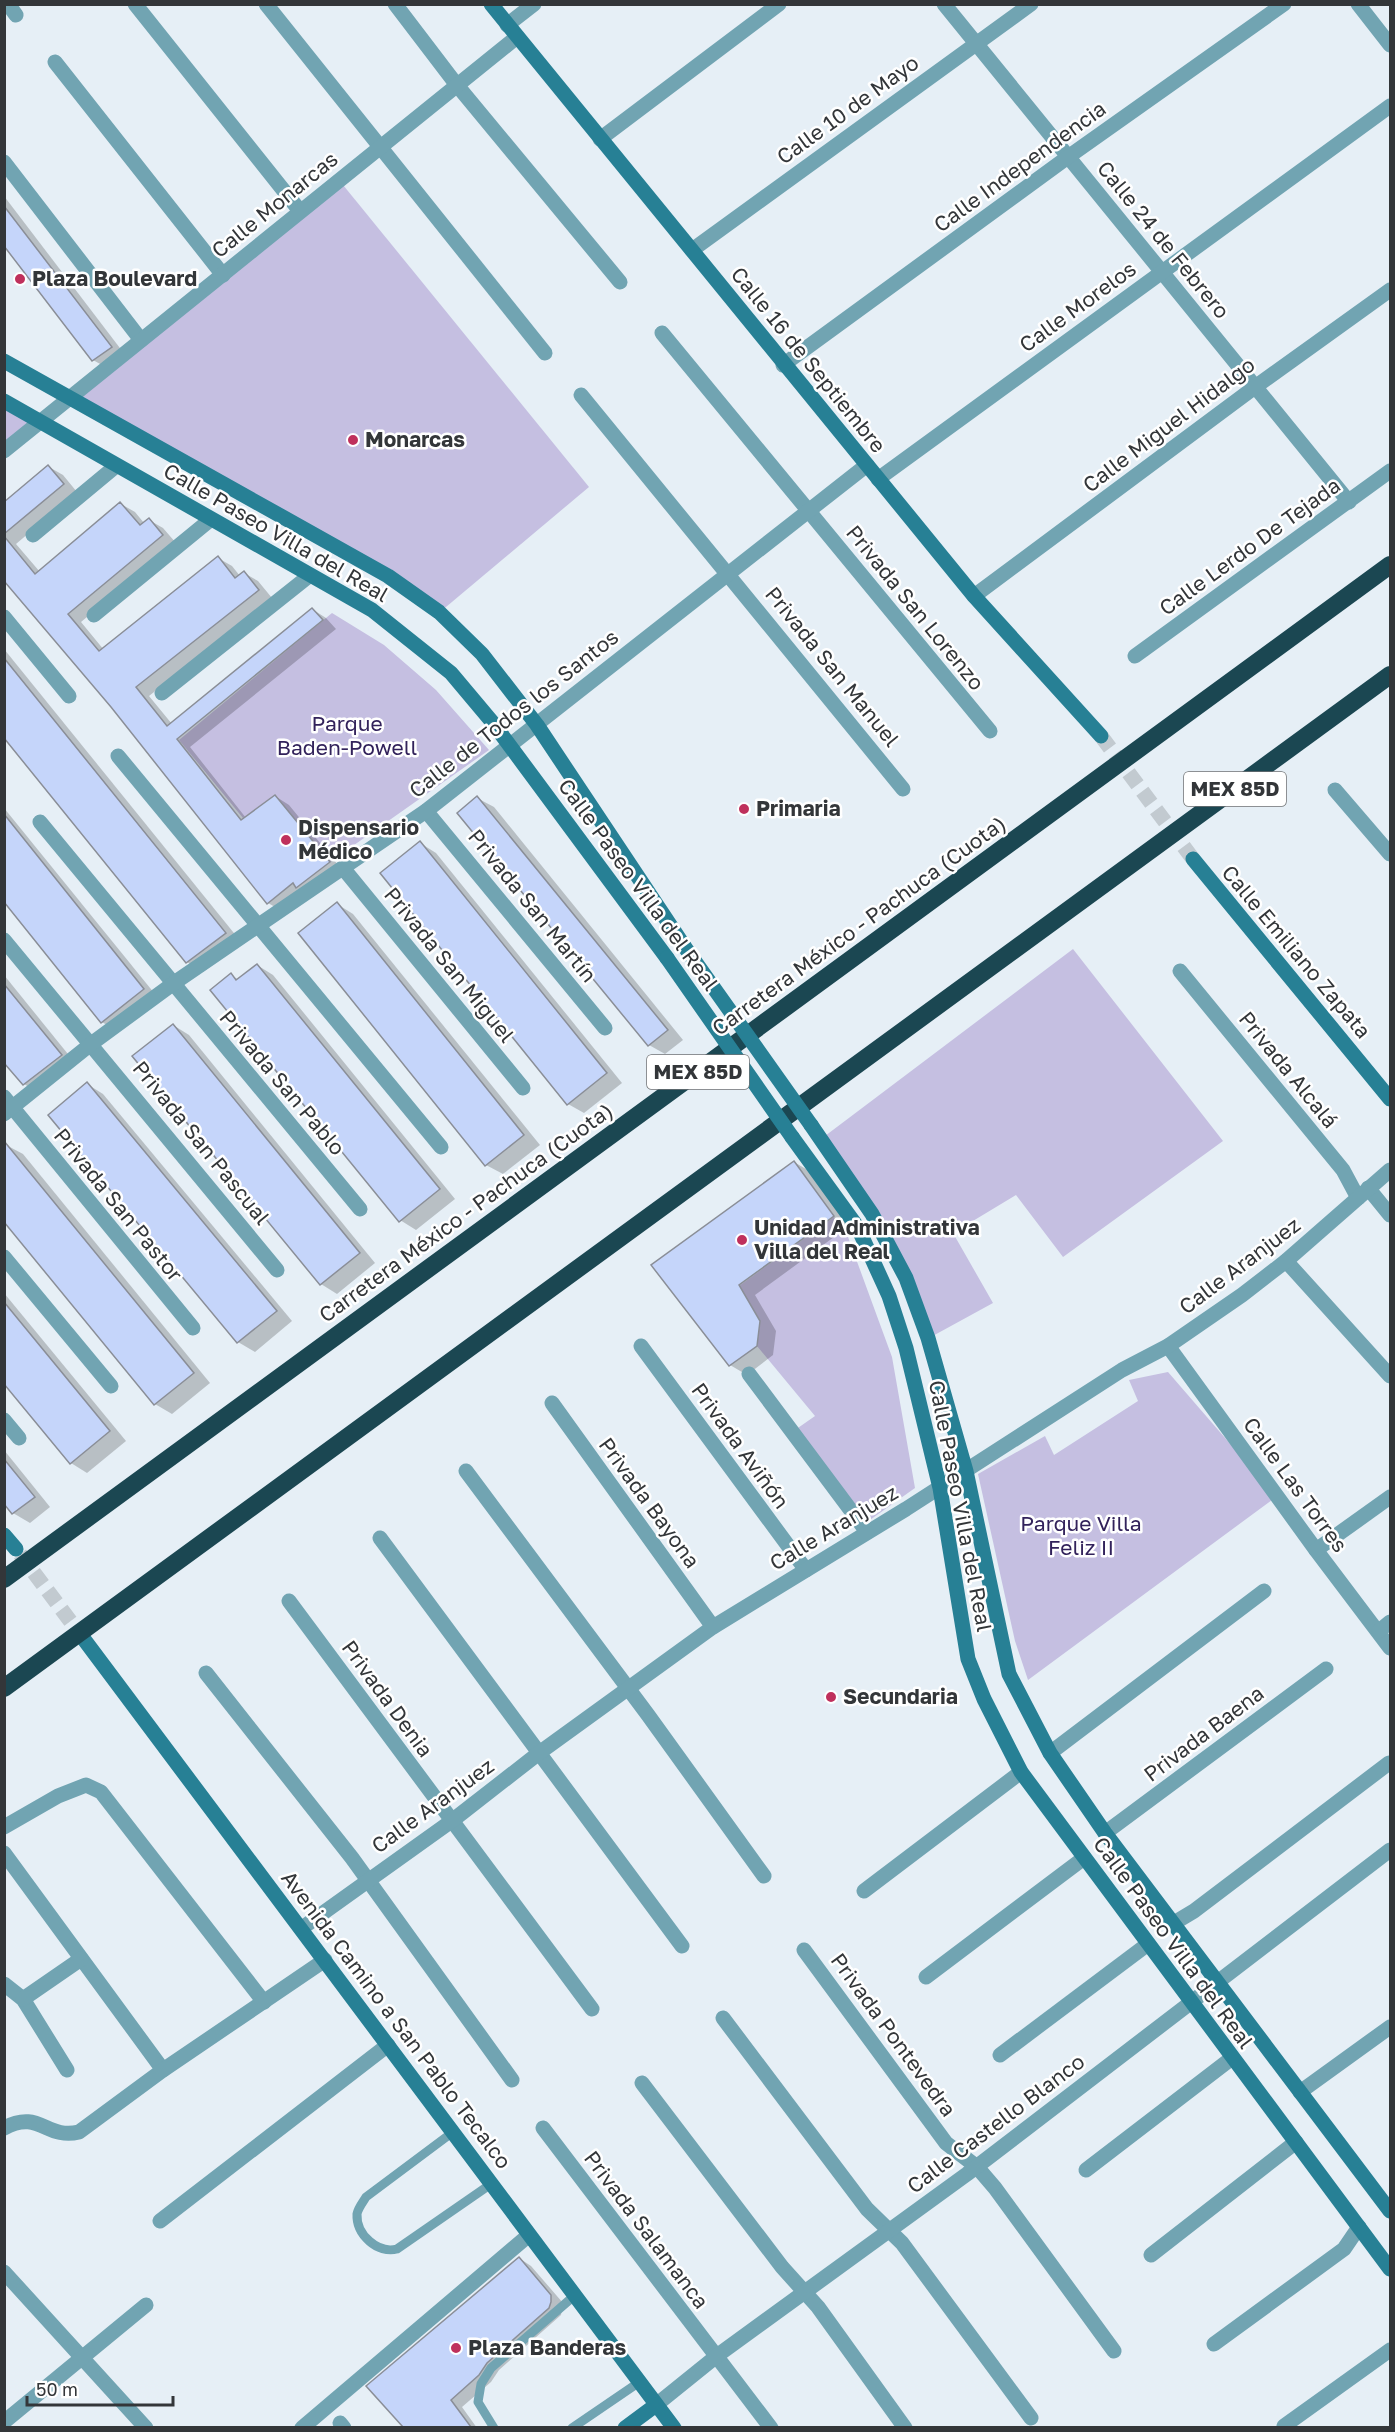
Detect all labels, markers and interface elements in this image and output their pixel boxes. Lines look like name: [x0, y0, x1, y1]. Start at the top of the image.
street label: Calle 10 de Mayo: [771, 49, 923, 169]
street label: Calle Independencia: [928, 95, 1111, 237]
street label: Calle Monarcas: [206, 145, 343, 263]
street label: Calle 24 de Febrero: [1092, 155, 1235, 324]
street label: Calle Morelos: [1014, 255, 1141, 357]
street label: Calle 16 de Septiembre: [726, 261, 892, 458]
place label: Plaza Boulevard: [32, 265, 197, 291]
marker: Plaza Boulevard: [13, 272, 27, 286]
street label: Calle Miguel Hidalgo: [1077, 351, 1260, 497]
place label: Monarcas: [365, 426, 465, 452]
marker: Monarcas: [346, 433, 360, 447]
street label: Calle Paseo Villa del Real: [159, 457, 394, 607]
street label: Calle Lerdo De Tejada: [1154, 472, 1345, 621]
street label: Privada San Lorenzo: [841, 520, 990, 695]
street label: Privada San Manuel: [760, 581, 905, 752]
street label: Calle de Todos los Santos: [404, 623, 623, 803]
park label: Parque Baden-Powell: [277, 710, 417, 760]
road number: MEX 85D: [1184, 772, 1286, 806]
street label: Calle Paseo Villa del Real: [553, 773, 724, 995]
place label: Primaria: [756, 795, 841, 821]
marker: Primaria: [737, 802, 751, 816]
street label: Carretera México - Pachuca (Cuota): [707, 810, 1010, 1040]
place label: Dispensario Médico: [298, 814, 419, 864]
street label: Privada San Martín: [463, 824, 603, 987]
marker: Dispensario Médico: [279, 833, 293, 847]
street label: Calle Emiliano Zapata: [1217, 859, 1377, 1043]
street label: Privada San Miguel: [379, 881, 520, 1047]
street label: Privada San Pablo: [214, 1004, 351, 1160]
street label: Privada Alcalá: [1234, 1006, 1344, 1133]
street label: Privada San Pascual: [128, 1055, 276, 1230]
road number: MEX 85D: [647, 1055, 749, 1089]
street label: Carretera México - Pachuca (Cuota): [314, 1097, 617, 1327]
street label: Privada San Pastor: [49, 1122, 189, 1286]
street label: Calle Aranjuez: [1174, 1211, 1305, 1319]
place label: Unidad Administrativa Villa del Real: [754, 1214, 980, 1264]
marker: Unidad Administrativa Villa del Real: [735, 1233, 749, 1247]
street label: Privada Aviñón: [686, 1377, 795, 1513]
street label: Calle Paseo Villa del Real: [924, 1378, 998, 1634]
street label: Calle Las Torres: [1238, 1412, 1353, 1557]
street label: Privada Bayona: [594, 1432, 706, 1573]
street label: Calle Aranjuez: [765, 1479, 902, 1576]
park label: Parque Villa Feliz II: [1020, 1510, 1142, 1560]
street label: Privada Denia: [337, 1635, 439, 1762]
street label: Privada Baena: [1138, 1680, 1269, 1787]
place label: Secundaria: [843, 1683, 958, 1709]
marker: Secundaria: [824, 1690, 838, 1704]
street label: Calle Aranjuez: [366, 1752, 499, 1858]
street label: Calle Paseo Villa del Real: [1088, 1831, 1259, 2053]
street label: Avenida Camino a San Pablo Tecalco: [276, 1865, 517, 2174]
street label: Privada Pontevedra: [826, 1948, 962, 2121]
street label: Calle Castello Blanco: [902, 2048, 1089, 2198]
street label: Privada Salamanca: [579, 2145, 715, 2314]
place label: Plaza Banderas: [468, 2334, 626, 2360]
marker: Plaza Banderas: [449, 2341, 463, 2355]
scale bar: [27, 2369, 172, 2407]
text: 50 m: [36, 2378, 78, 2400]

